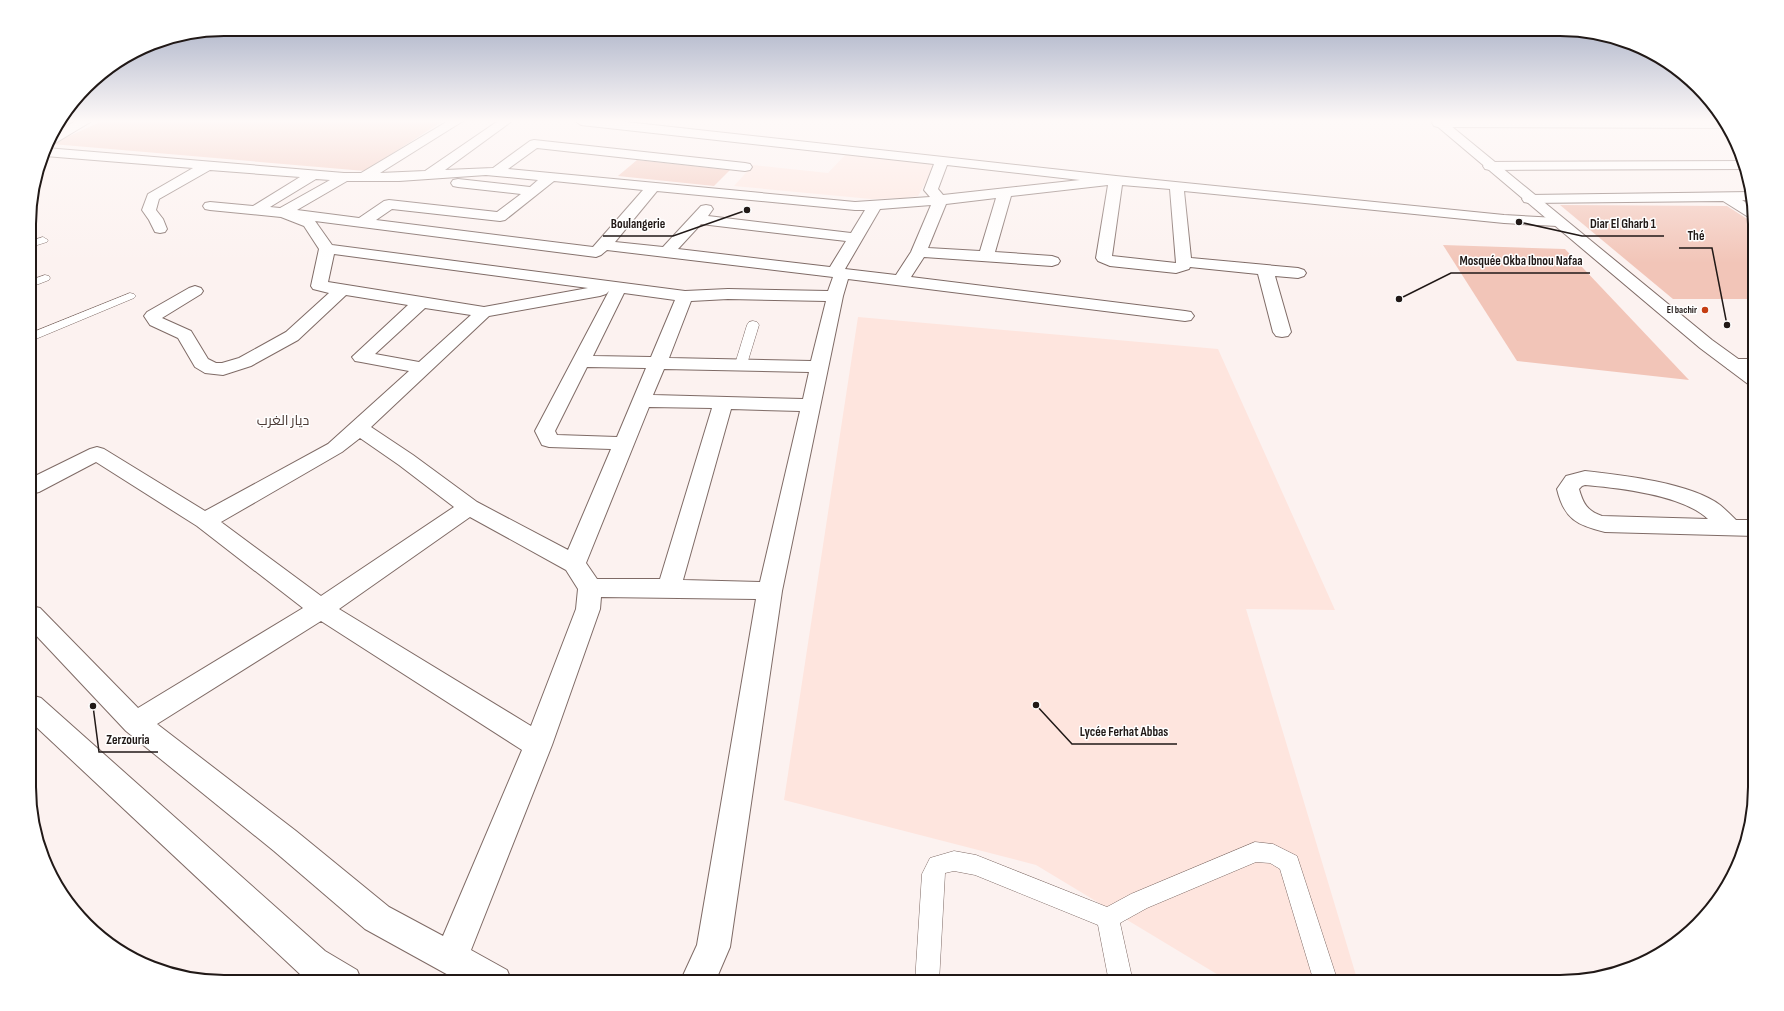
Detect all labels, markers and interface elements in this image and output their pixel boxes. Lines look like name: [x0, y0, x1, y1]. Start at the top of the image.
callout: Boulangerie: [603, 211, 673, 236]
callout: Diar El Gharb 1: [1582, 211, 1664, 236]
text: Boulangerie: [611, 216, 666, 232]
text: Diar El Gharb 1: [1590, 216, 1656, 232]
callout: Thé: [1679, 223, 1712, 248]
text: Thé: [1688, 228, 1705, 244]
callout: Mosquée Okba Ibnou Nafaa: [1451, 248, 1590, 273]
text: Mosquée Okba Ibnou Nafaa: [1459, 253, 1583, 269]
place label: El bachir: [1667, 304, 1697, 316]
marker: El bachir: [1700, 305, 1710, 315]
district label: ديار الغرب: [257, 412, 309, 429]
callout: Lycée Ferhat Abbas: [1072, 719, 1177, 744]
text: Lycée Ferhat Abbas: [1080, 724, 1168, 740]
callout: Zerzouria: [99, 727, 158, 752]
text: Zerzouria: [106, 732, 150, 748]

